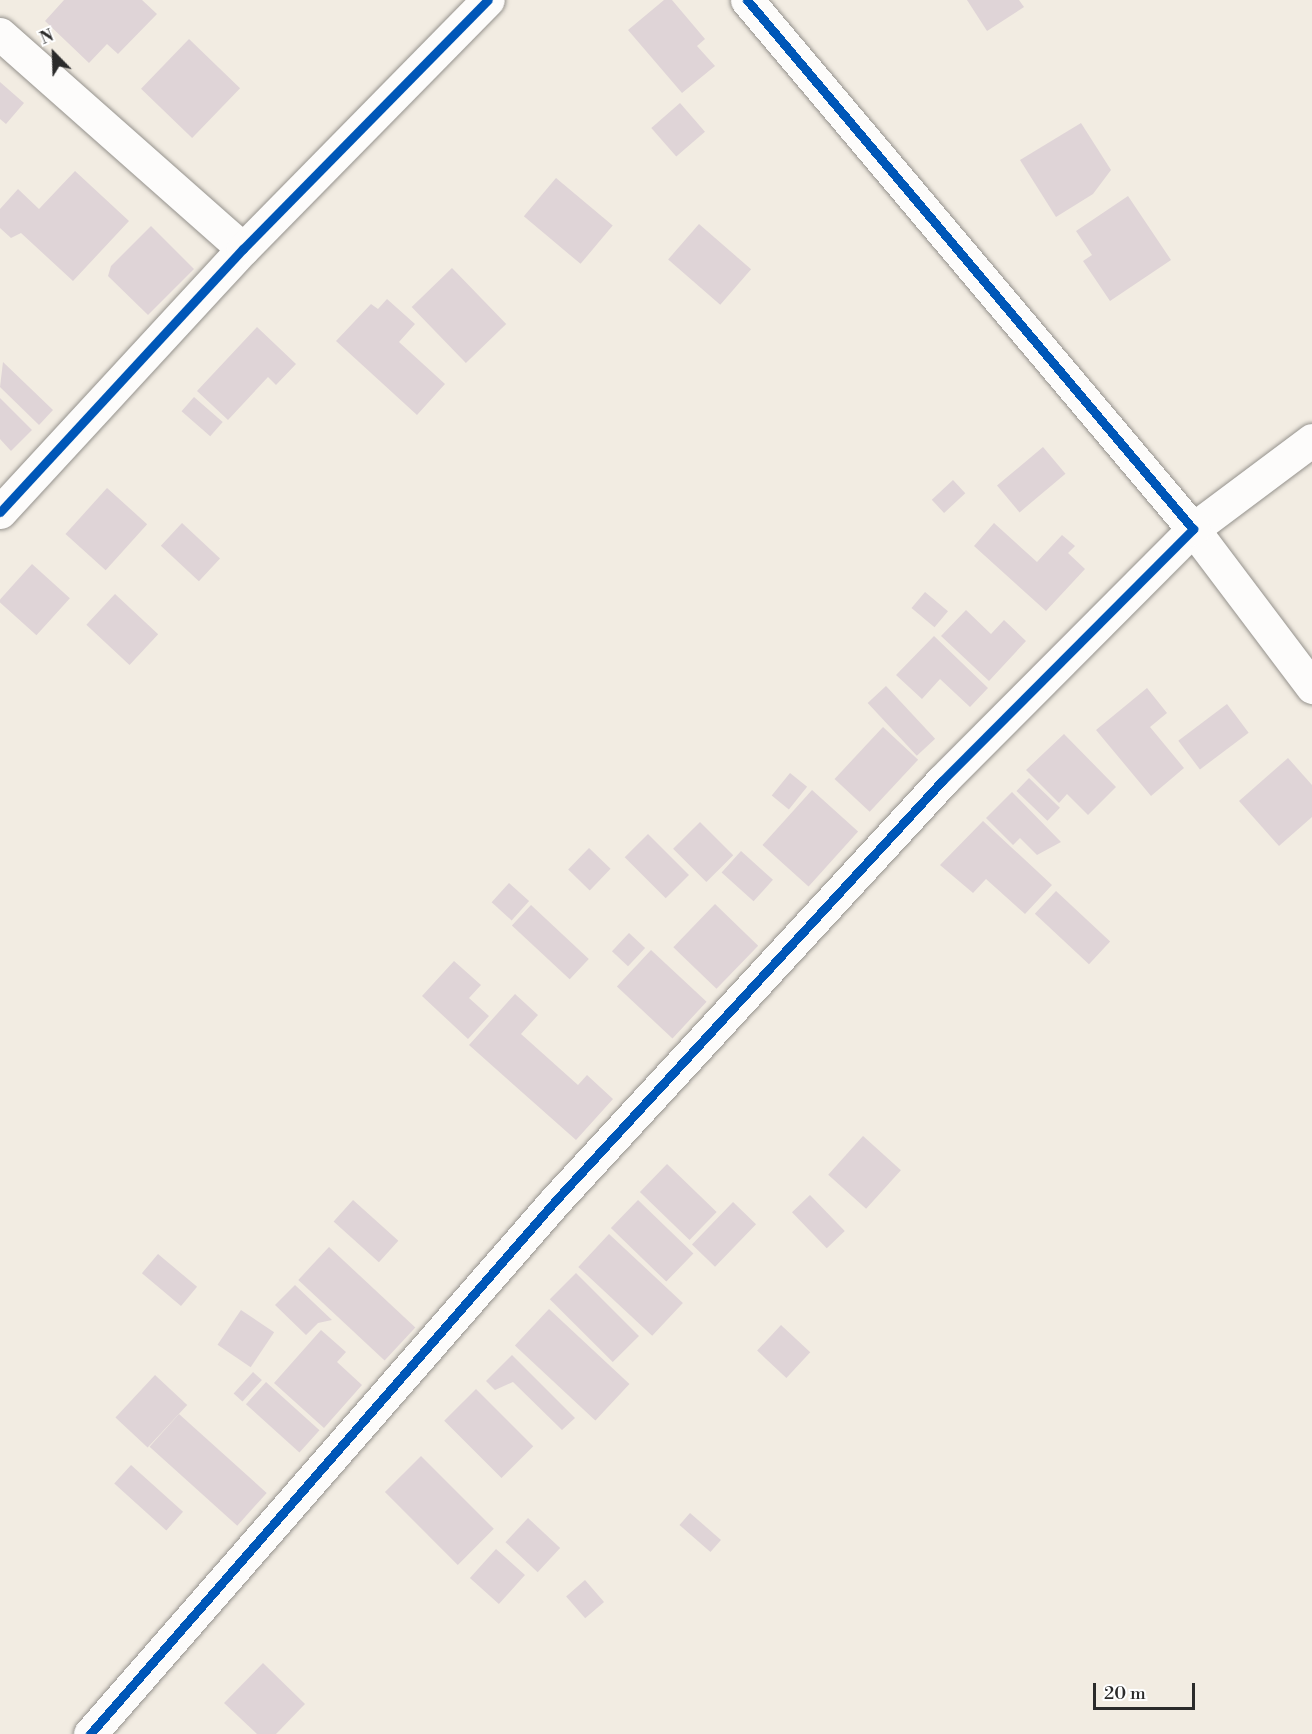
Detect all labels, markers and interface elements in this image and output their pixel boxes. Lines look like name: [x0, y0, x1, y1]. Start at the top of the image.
north arrow: [24, 24, 84, 84]
text: N: [37, 26, 57, 49]
scale bar: [1096, 1671, 1198, 1709]
text: 20 m: [1104, 1682, 1146, 1705]

